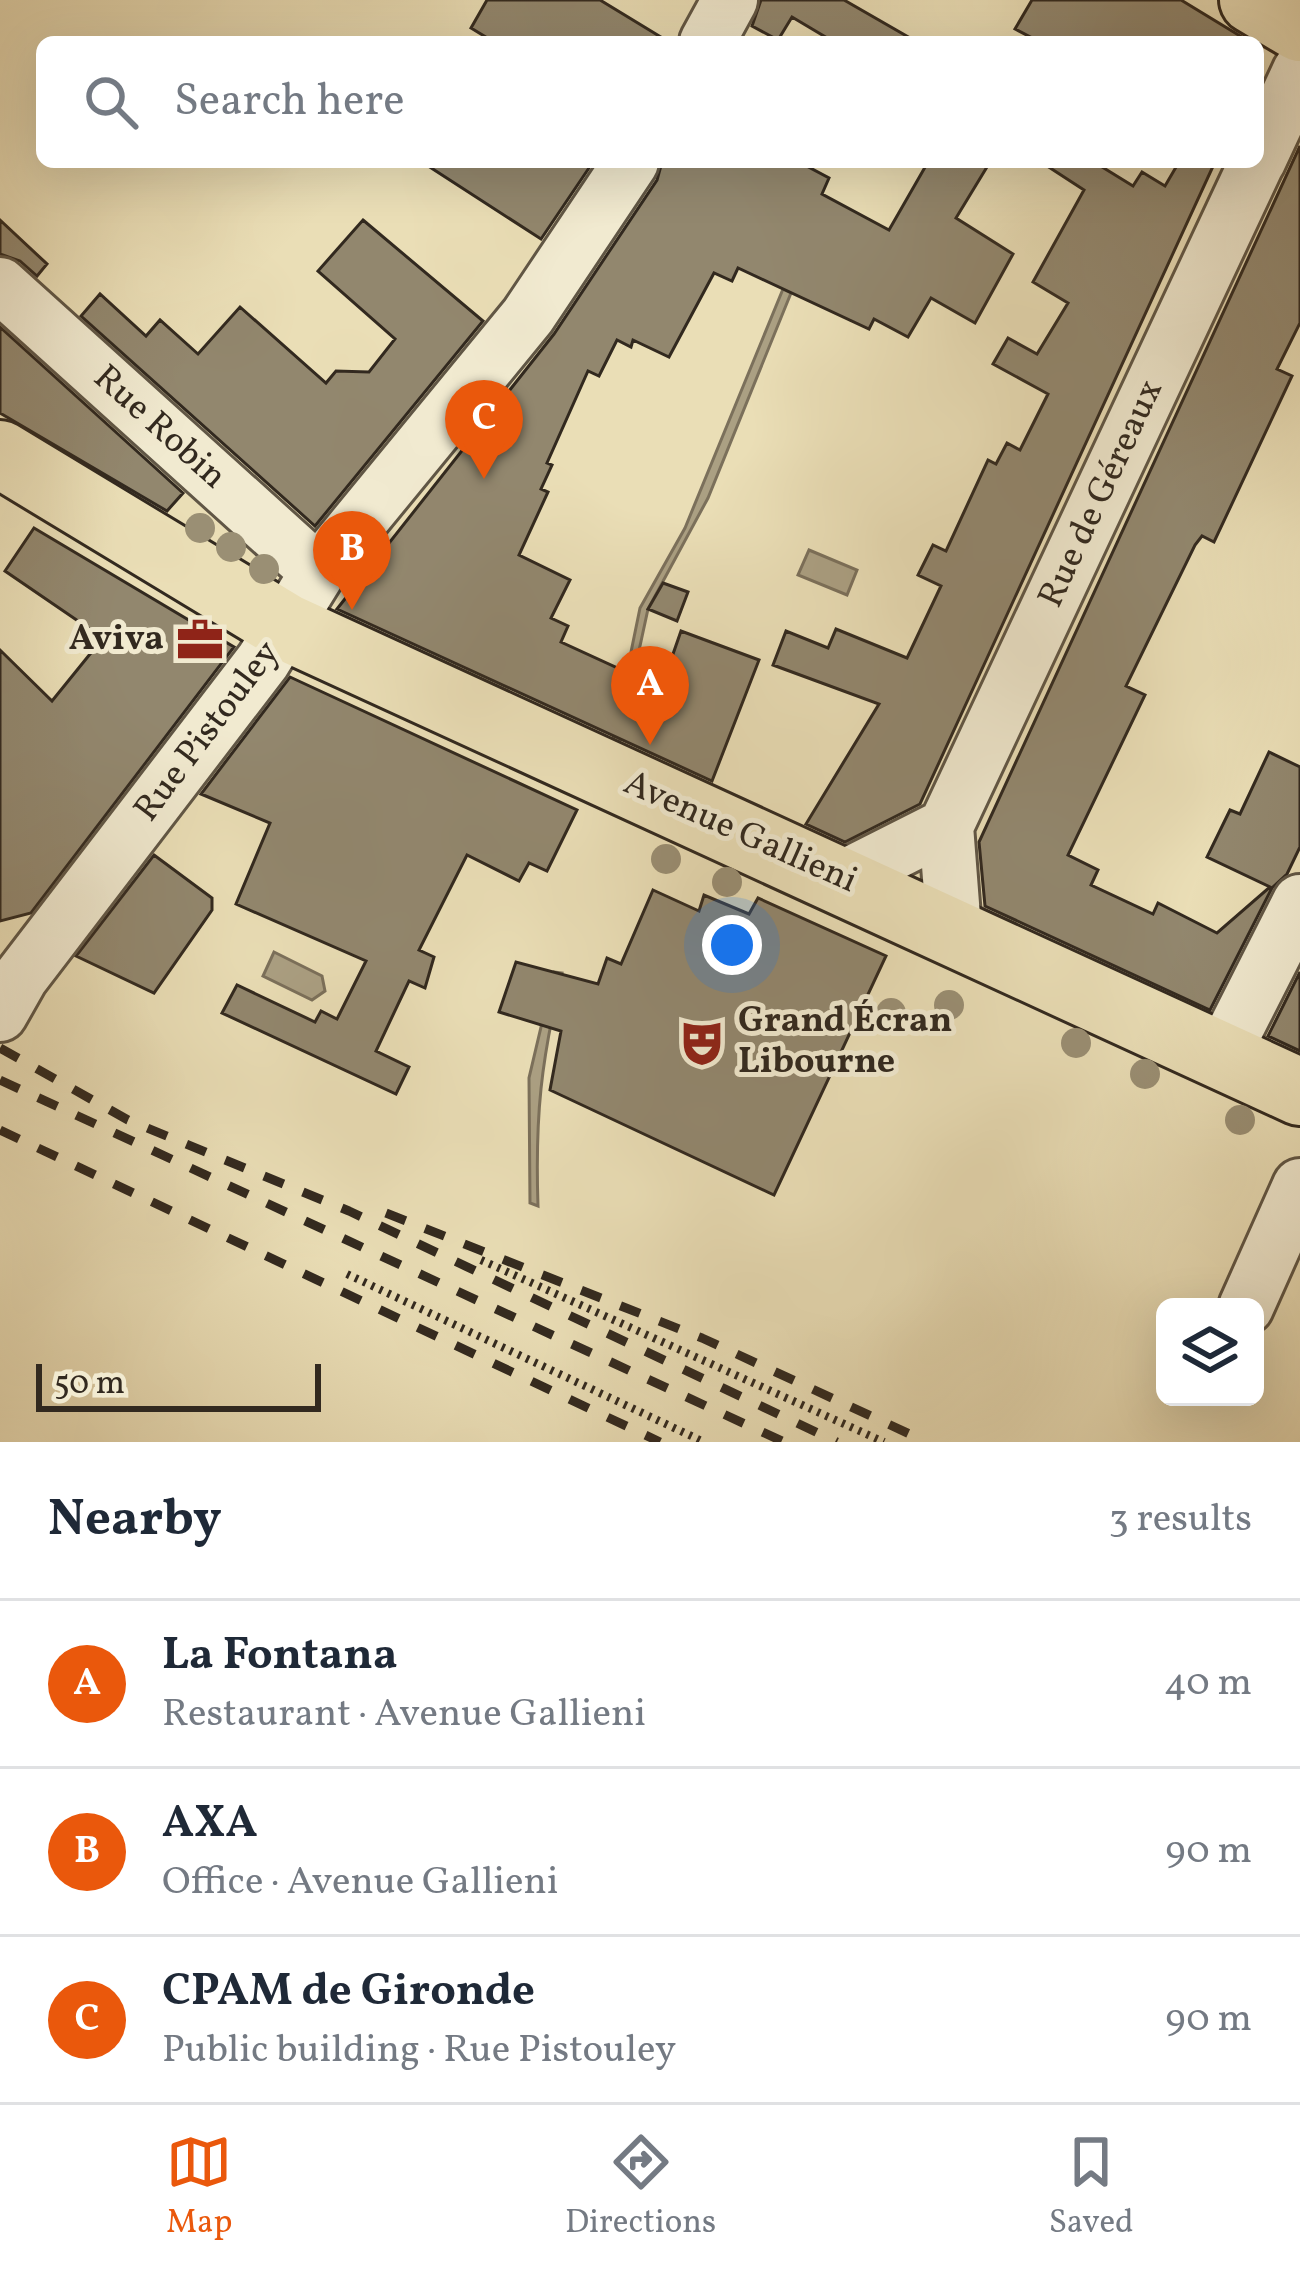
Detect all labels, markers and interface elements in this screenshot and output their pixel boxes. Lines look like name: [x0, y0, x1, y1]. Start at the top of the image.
search box: [36, 36, 1264, 168]
icon: search: [78, 69, 144, 135]
text: Search here: [174, 71, 405, 134]
street label: Rue Robin: [81, 355, 237, 501]
street label: Rue de Géreaux: [1027, 372, 1177, 616]
pin: C: [445, 380, 523, 479]
pin: B: [313, 511, 391, 610]
place label: Aviva: [69, 615, 164, 665]
office icon: Aviva: [175, 615, 225, 665]
street label: Rue Pistouley: [123, 631, 293, 833]
pin: A: [611, 646, 689, 745]
street label: Avenue Gallieni: [615, 759, 865, 907]
your location: [702, 915, 762, 975]
place label: Grand Écran Libourne: [738, 997, 953, 1088]
theatre icon: Grand Écran Libourne: [677, 1018, 727, 1068]
map controls: [1156, 1298, 1264, 1406]
button: layers: [1156, 1298, 1264, 1406]
scale bar: [36, 1358, 321, 1411]
text: 50 m: [54, 1362, 125, 1408]
text: Nearby: [48, 1485, 222, 1556]
text: 3 results: [1109, 1493, 1252, 1547]
text: La Fontana: [162, 1625, 397, 1688]
text: A: [73, 1657, 101, 1711]
text: 40 m: [1164, 1657, 1252, 1711]
text: Restaurant · Avenue Gallieni: [162, 1688, 646, 1742]
text: AXA: [162, 1793, 258, 1856]
text: B: [74, 1825, 100, 1879]
text: 90 m: [1165, 1825, 1252, 1879]
text: Office · Avenue Gallieni: [162, 1856, 559, 1910]
text: CPAM de Gironde: [162, 1961, 535, 2024]
text: C: [74, 1993, 100, 2047]
text: 90 m: [1165, 1993, 1252, 2047]
text: Public building · Rue Pistouley: [162, 2024, 676, 2078]
tab: Map: [166, 2129, 232, 2247]
tab: Directions: [565, 2129, 716, 2247]
tab: Saved: [1049, 2129, 1134, 2247]

